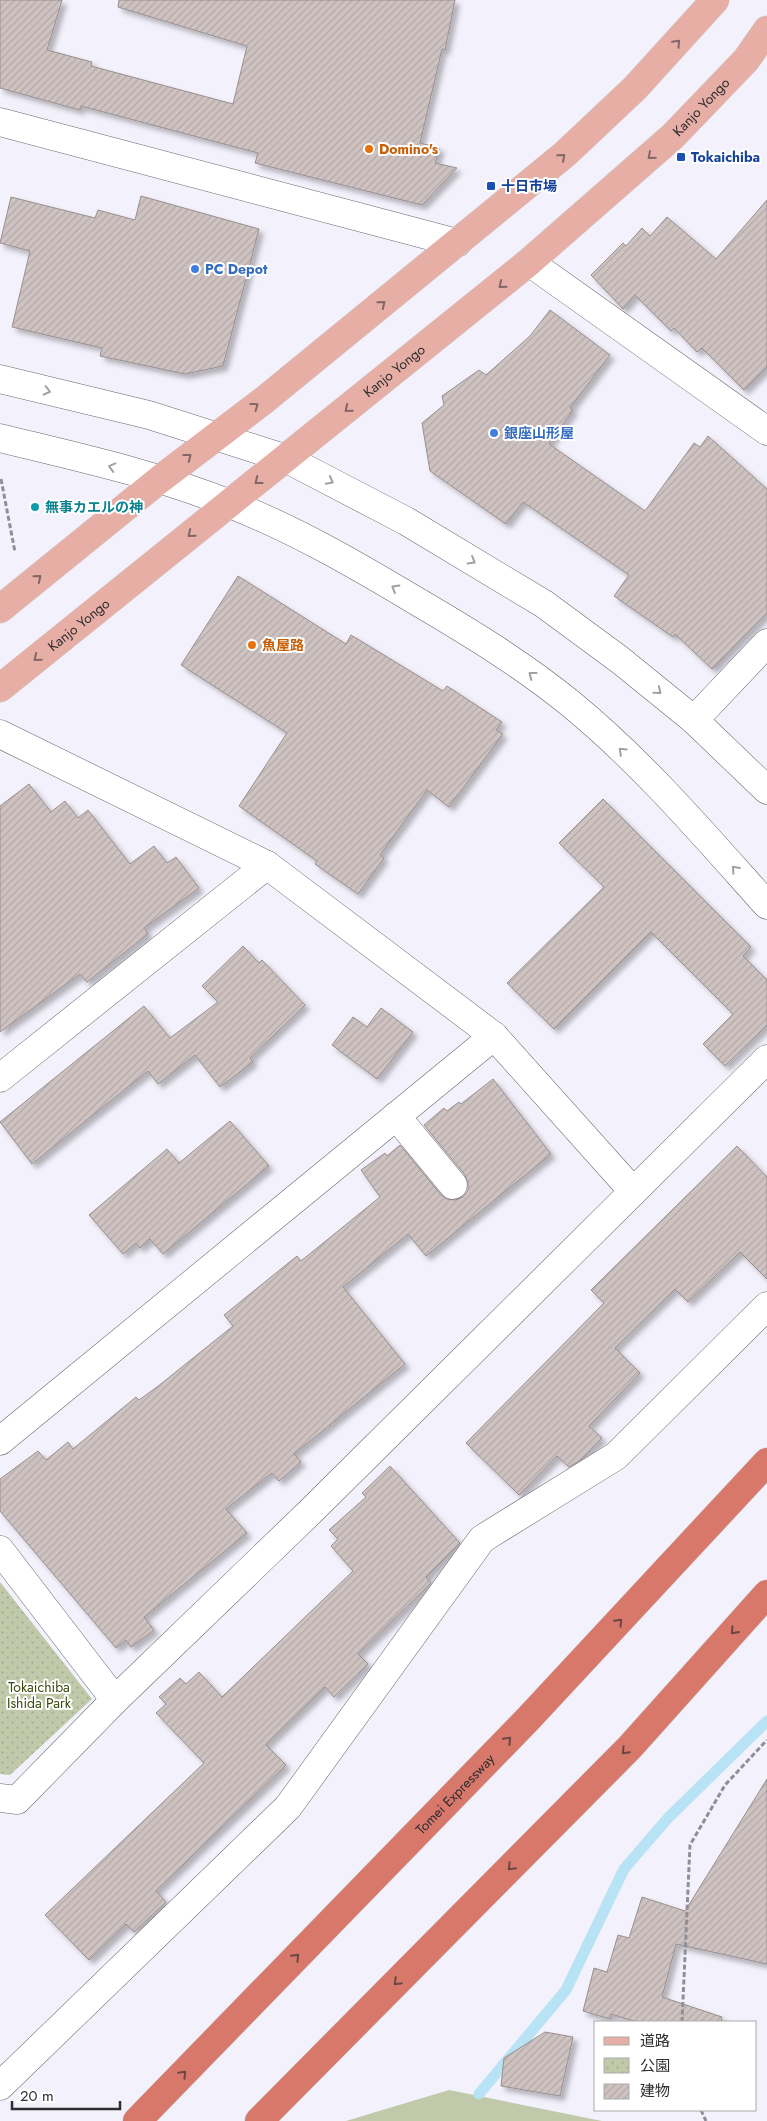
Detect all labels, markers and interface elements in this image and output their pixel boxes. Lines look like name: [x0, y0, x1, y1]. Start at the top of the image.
one-way arrow: [671, 40, 680, 49]
street label: Kanjo Yongo: [668, 73, 734, 141]
place label: Domino's: [379, 139, 439, 159]
marker: Domino's: [363, 143, 375, 155]
place label: Tokaichiba: [691, 147, 760, 167]
one-way arrow: [648, 150, 657, 159]
marker: Tokaichiba: [675, 151, 687, 163]
one-way arrow: [556, 154, 565, 163]
place label: 十日市場: [501, 176, 557, 196]
marker: 十日市場: [485, 180, 497, 192]
place label: PC Depot: [205, 259, 268, 279]
marker: PC Depot: [189, 263, 201, 275]
one-way arrow: [499, 279, 508, 287]
one-way arrow: [376, 302, 385, 310]
street label: Kanjo Yongo: [359, 339, 430, 402]
one-way arrow: [43, 385, 52, 396]
one-way arrow: [249, 403, 259, 412]
one-way arrow: [345, 404, 354, 413]
place label: 銀座山形屋: [504, 423, 574, 443]
marker: 銀座山形屋: [488, 427, 500, 439]
one-way arrow: [182, 454, 191, 463]
one-way arrow: [109, 462, 117, 472]
one-way arrow: [254, 475, 264, 484]
one-way arrow: [325, 475, 334, 485]
place label: 無事カエルの神: [45, 497, 143, 517]
marker: 無事カエルの神: [29, 501, 41, 513]
one-way arrow: [188, 529, 197, 538]
one-way arrow: [467, 554, 476, 564]
one-way arrow: [32, 576, 41, 584]
one-way arrow: [392, 585, 401, 595]
street label: Kanjo Yongo: [43, 593, 114, 656]
place label: 魚屋路: [262, 635, 304, 655]
marker: 魚屋路: [246, 639, 258, 651]
one-way arrow: [34, 652, 43, 661]
one-way arrow: [529, 673, 538, 681]
one-way arrow: [652, 685, 661, 693]
one-way arrow: [619, 748, 628, 757]
one-way arrow: [731, 865, 740, 874]
one-way arrow: [613, 1618, 622, 1627]
one-way arrow: [731, 1625, 740, 1634]
park label: Tokaichiba Ishida Park: [7, 1677, 72, 1713]
one-way arrow: [502, 1737, 511, 1746]
one-way arrow: [622, 1746, 631, 1755]
street label: Tomei Expressway: [411, 1749, 500, 1839]
one-way arrow: [508, 1861, 517, 1870]
one-way arrow: [291, 1954, 300, 1963]
one-way arrow: [394, 1976, 403, 1985]
legend: [594, 2021, 757, 2111]
text: 道路: [640, 2030, 670, 2052]
text: 公園: [640, 2055, 670, 2077]
one-way arrow: [177, 2070, 186, 2079]
scale bar: [12, 2078, 120, 2110]
text: 建物: [640, 2080, 670, 2102]
text: 20 m: [20, 2085, 54, 2107]

